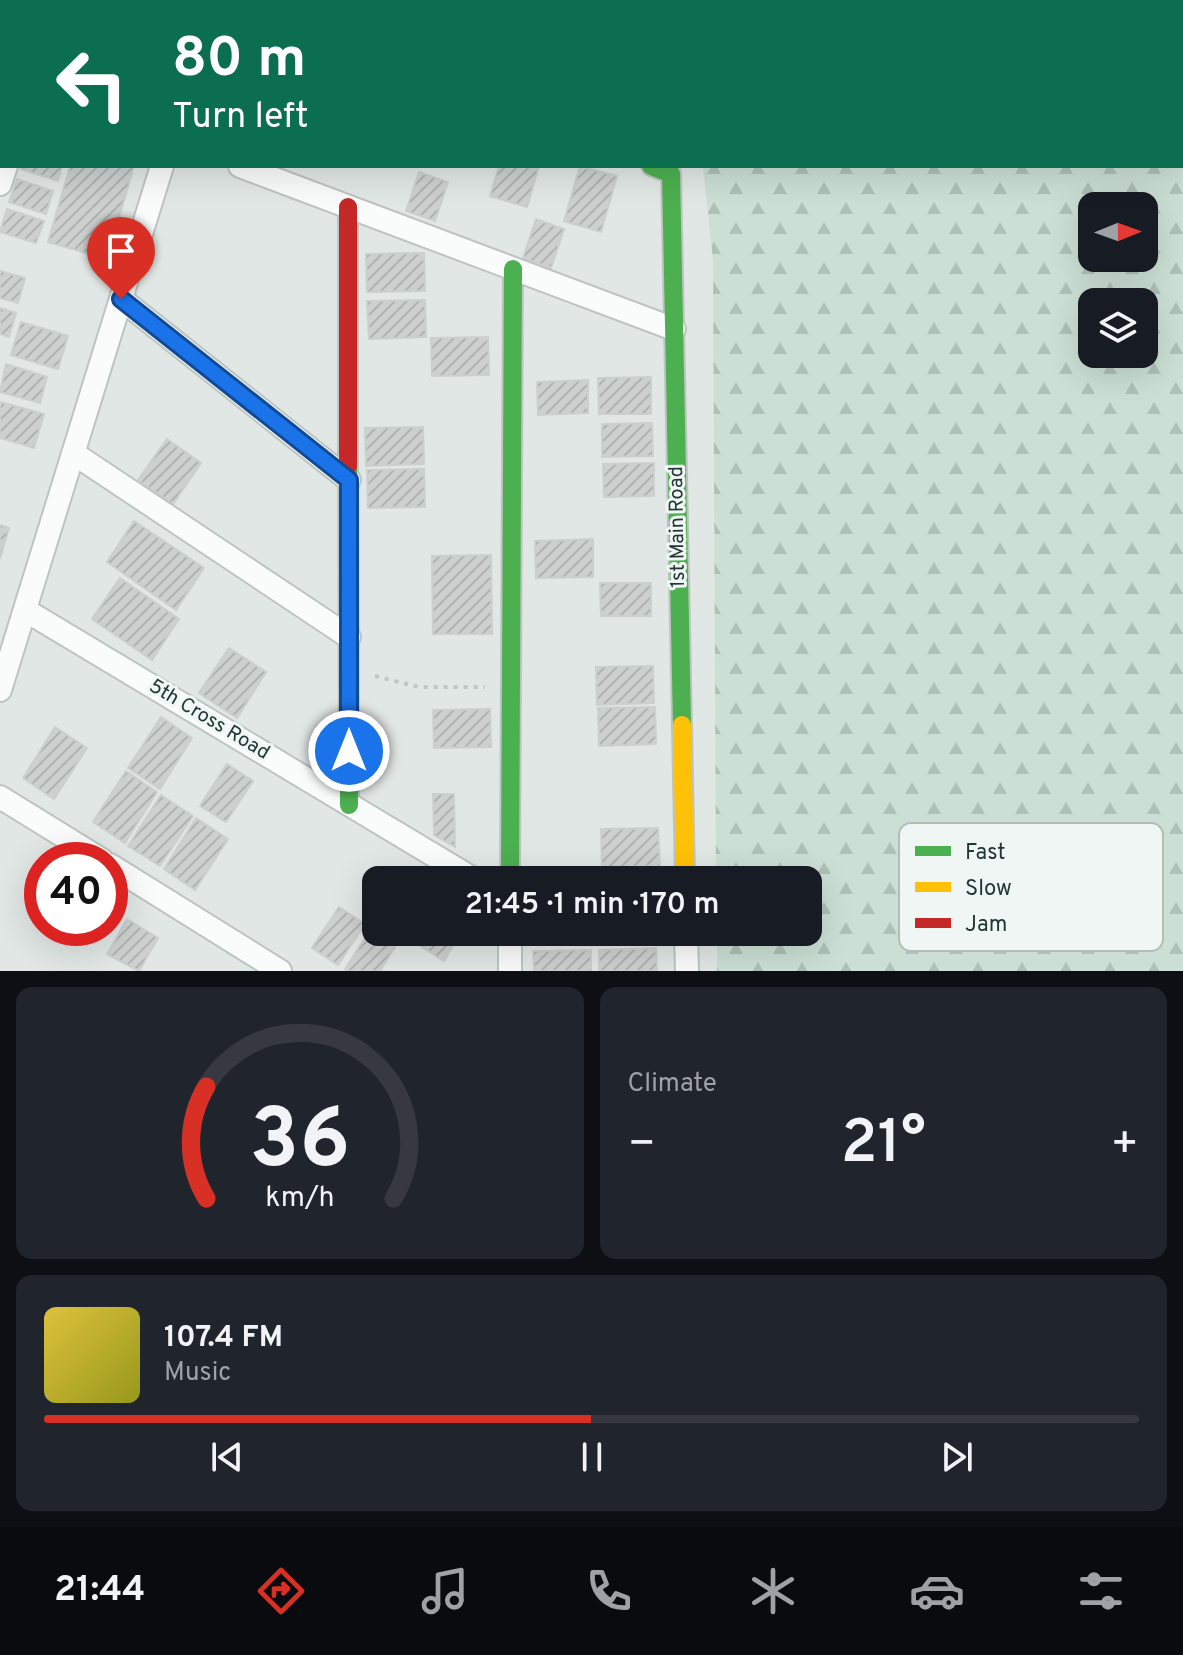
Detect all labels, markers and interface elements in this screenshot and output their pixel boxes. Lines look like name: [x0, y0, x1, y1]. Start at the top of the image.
text: 80 m: [172, 26, 306, 96]
icon: left: [40, 32, 144, 136]
text: Turn left: [172, 95, 309, 141]
north arrow: [1078, 192, 1158, 272]
map controls: [1078, 192, 1158, 368]
pin: [87, 217, 155, 299]
icon: arrive: [99, 229, 143, 273]
button: layers: [1078, 288, 1158, 368]
street label: 1st Main Road: [664, 466, 692, 588]
street label: 5th Cross Road: [144, 674, 274, 766]
position arrow: [307, 709, 391, 793]
legend: [899, 823, 1163, 951]
text: Fast: [965, 840, 1006, 867]
speed limit sign: 40: [24, 842, 128, 946]
text: Slow: [965, 876, 1012, 903]
text: 21:45 · 1 min · 170 m: [464, 887, 720, 924]
text: Jam: [965, 912, 1008, 939]
text: Climate: [628, 1068, 717, 1101]
text: 36: [249, 1092, 350, 1197]
text: 21°: [841, 1108, 926, 1184]
text: −: [628, 1118, 656, 1174]
text: +: [1111, 1118, 1139, 1174]
text: km/h: [265, 1181, 334, 1217]
text: 107.4 FM: [164, 1320, 283, 1357]
text: Music: [164, 1357, 231, 1390]
icon: previous: [205, 1435, 249, 1479]
icon: pause: [570, 1435, 614, 1479]
icon: next: [935, 1435, 979, 1479]
icon: directions: [253, 1563, 309, 1619]
icon: music: [417, 1563, 473, 1619]
icon: phone: [581, 1563, 637, 1619]
icon: climate: [745, 1563, 801, 1619]
icon: car: [909, 1563, 965, 1619]
icon: filters: [1073, 1563, 1129, 1619]
text: 21:44: [54, 1568, 145, 1614]

